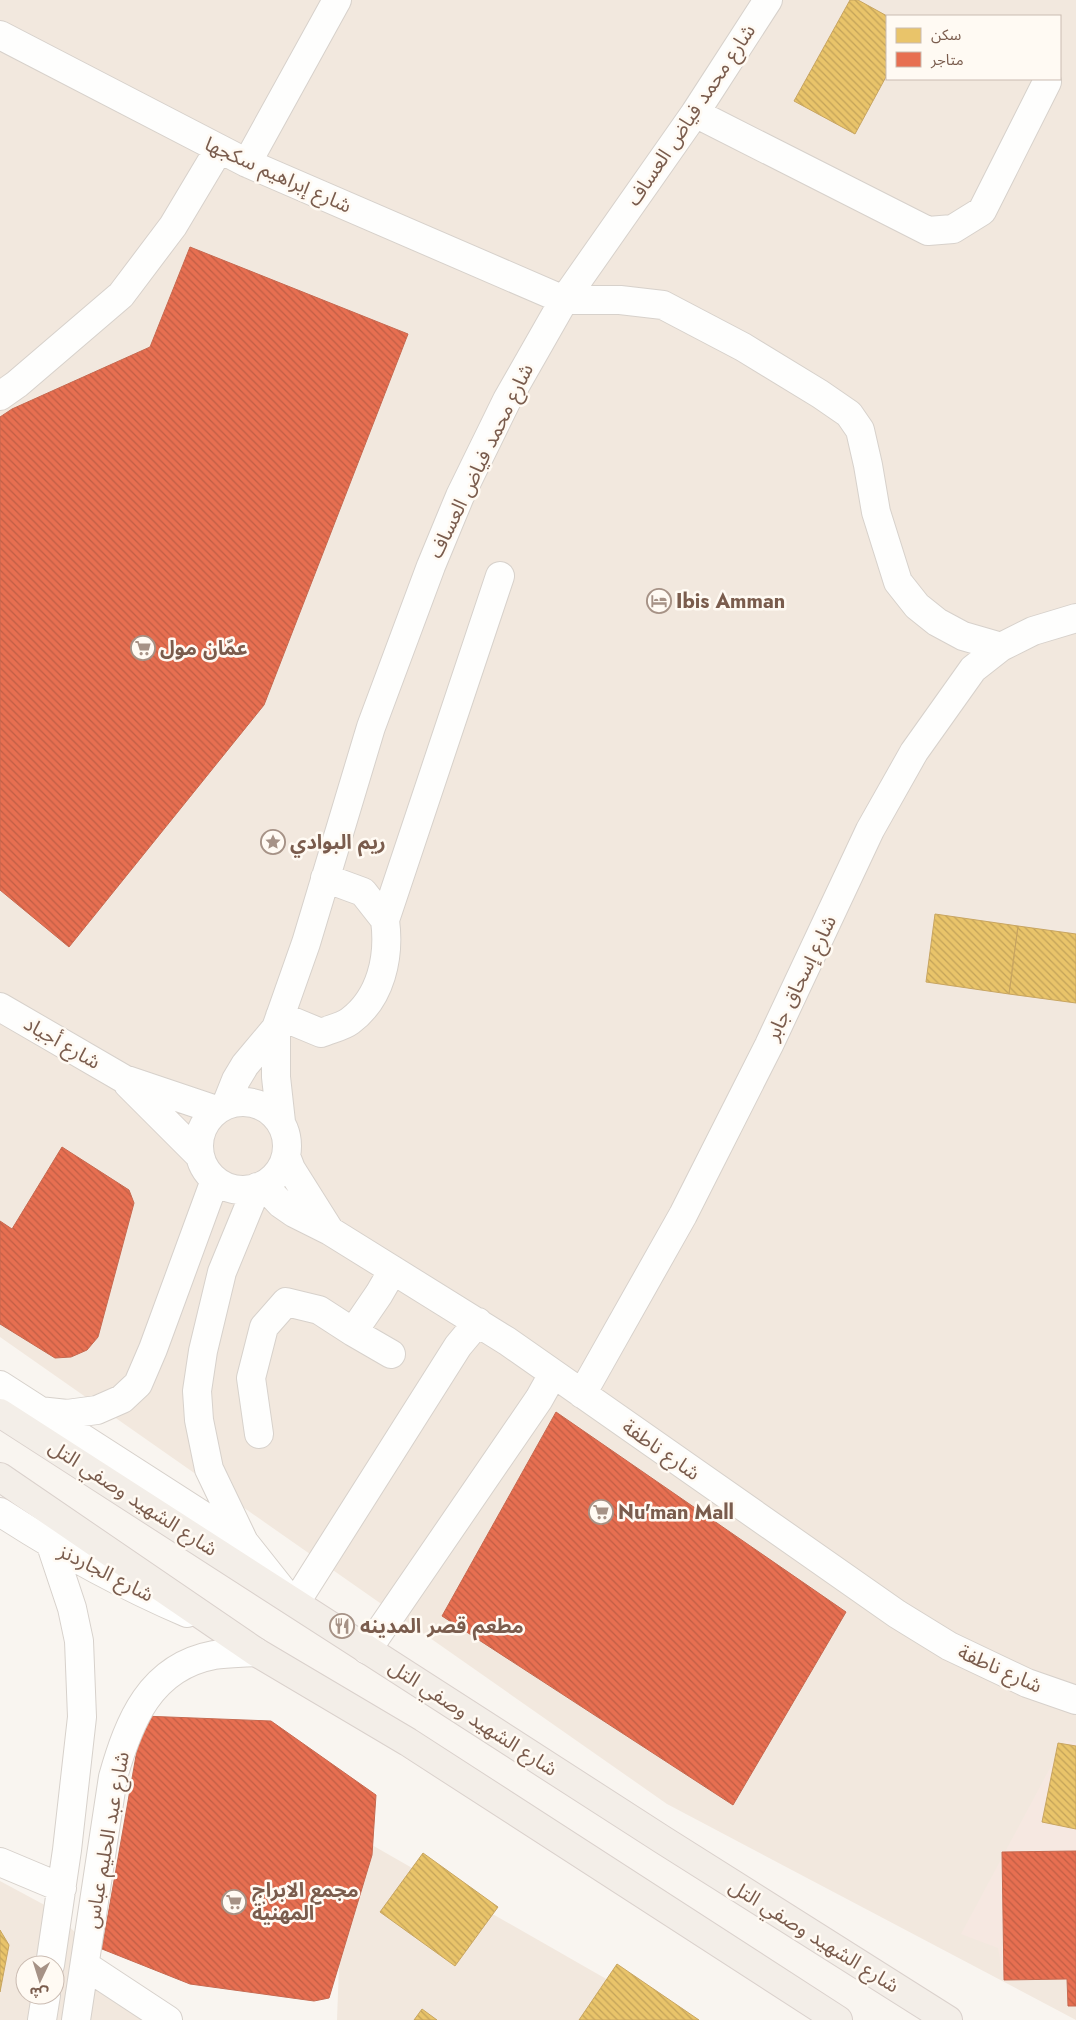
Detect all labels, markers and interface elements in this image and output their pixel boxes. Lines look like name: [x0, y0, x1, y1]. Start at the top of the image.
legend: [886, 15, 1061, 80]
street label: شارع محمد فياض العساف: [619, 18, 763, 212]
text: سكن: [931, 24, 962, 46]
text: متاجر: [930, 49, 964, 71]
street label: شارع إبراهيم سكجها: [200, 130, 356, 220]
street label: شارع محمد فياض العساف: [421, 359, 541, 563]
place label: Ibis Amman: [676, 587, 785, 616]
hotel icon: Ibis Amman: [646, 588, 672, 614]
place label: عمّان مول: [160, 634, 248, 663]
supermarket icon: عمّان مول: [130, 635, 156, 661]
place label: ريم البوادي: [290, 828, 386, 858]
place icon: ريم البوادي: [260, 829, 286, 855]
street label: شارع إسحاق جابر: [758, 910, 844, 1047]
street label: شارع أجياد: [18, 1009, 106, 1077]
street label: شارع ناطفة: [616, 1412, 706, 1488]
street label: شارع الشهيد وصفي التل: [43, 1433, 223, 1564]
place label: Nu'man Mall: [618, 1498, 734, 1527]
supermarket icon: Nu'man Mall: [588, 1499, 614, 1525]
street label: شارع الجاردنز: [53, 1536, 159, 1609]
place label: مطعم قصر المدينه: [360, 1612, 524, 1641]
restaurant icon: مطعم قصر المدينه: [329, 1613, 355, 1639]
street label: شارع ناطفة: [953, 1638, 1047, 1700]
street label: شارع الشهيد وصفي التل: [383, 1653, 563, 1784]
street label: شارع عبد الحليم عباس: [77, 1749, 137, 1931]
street label: شارع الشهيد وصفي التل: [723, 1872, 905, 2001]
place label: مجمع الابراج المهنية: [252, 1876, 359, 1928]
supermarket icon: مجمع الابراج المهنية: [221, 1889, 247, 1915]
north arrow: [15, 1955, 65, 2005]
text: ش: [29, 1982, 49, 2004]

